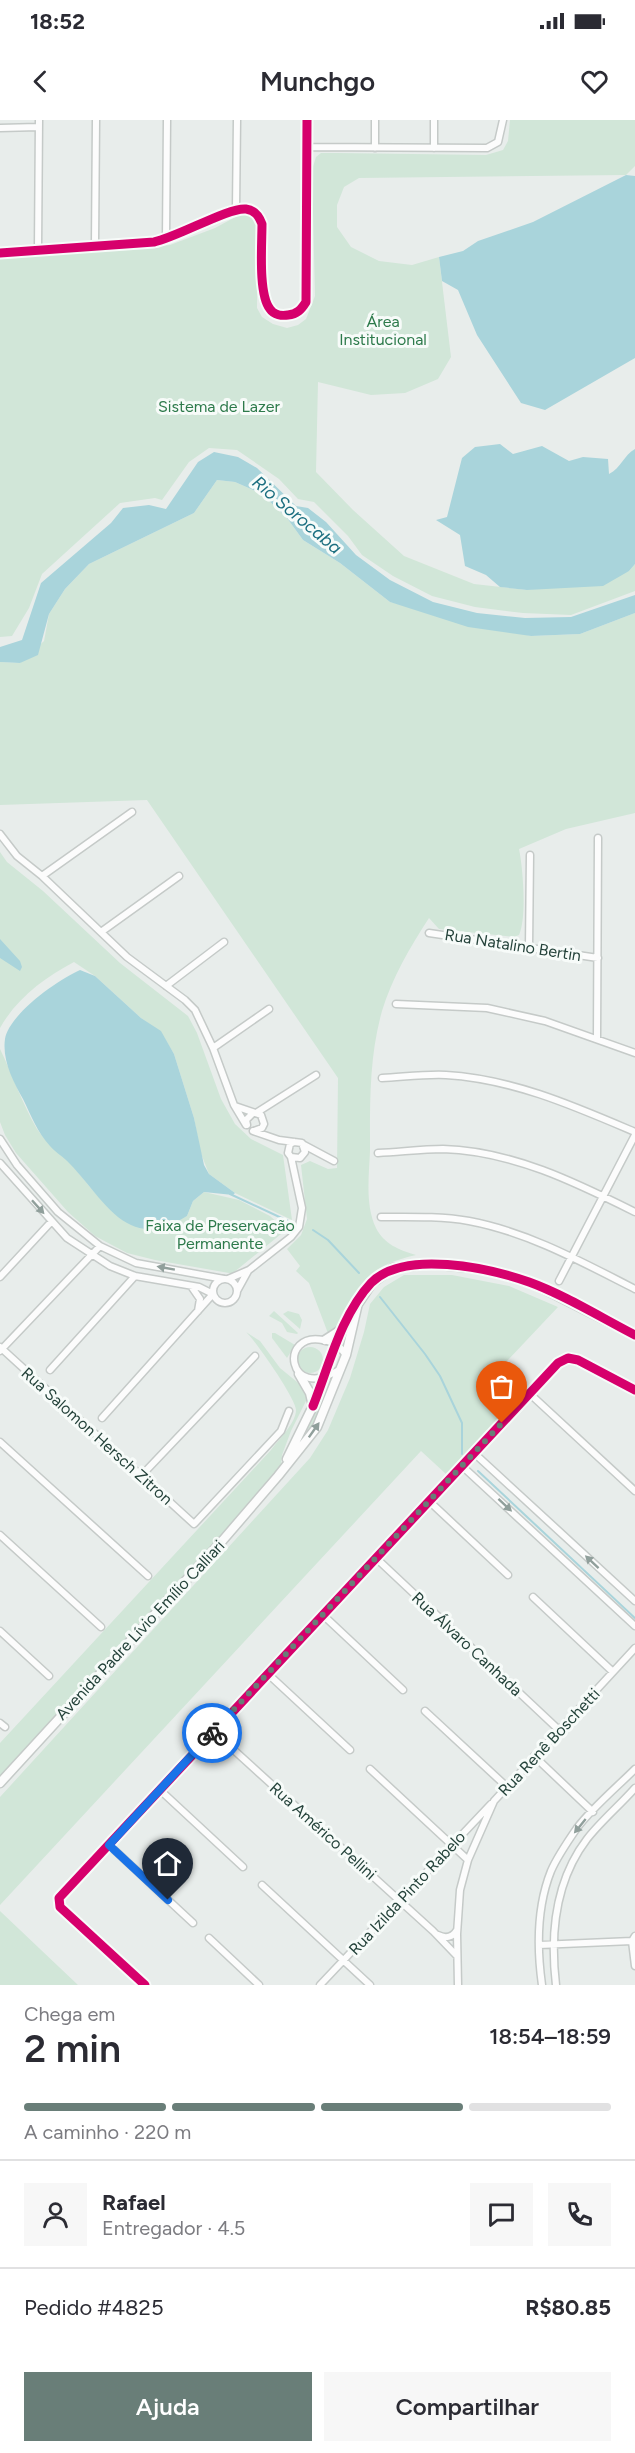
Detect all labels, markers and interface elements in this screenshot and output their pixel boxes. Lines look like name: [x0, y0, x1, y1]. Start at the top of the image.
text: 18:52: [30, 8, 85, 35]
icon: back: [24, 65, 57, 98]
text: Munchgo: [260, 65, 375, 98]
icon: heart: [578, 65, 611, 98]
park label: Área Institucional: [339, 312, 427, 349]
park label: Sistema de Lazer: [158, 397, 281, 416]
water label: Rio Sorocaba: [248, 471, 347, 559]
street label: Rua Natalino Bertin: [443, 925, 583, 965]
one-way arrow: [31, 1200, 45, 1215]
park label: Faixa de Preservação Permanente: [145, 1216, 295, 1253]
one-way arrow: [157, 1263, 176, 1272]
pin: [476, 1361, 527, 1423]
street label: Rua Salomon Hersch Zitron: [18, 1363, 176, 1509]
icon: bag: [485, 1370, 518, 1403]
one-way arrow: [308, 1422, 320, 1438]
one-way arrow: [497, 1498, 511, 1512]
street label: Avenida Padre Lívio Emílio Calliari: [52, 1536, 228, 1724]
one-way arrow: [585, 1556, 600, 1569]
street label: Rua Álvaro Canhada: [408, 1588, 526, 1700]
street label: Rua Renê Boschetti: [494, 1684, 604, 1800]
courier: [182, 1703, 242, 1763]
icon: bike: [196, 1717, 229, 1750]
street label: Rua Américo Pellini: [266, 1778, 380, 1884]
one-way arrow: [575, 1819, 587, 1834]
street label: Rua Izilda Pinto Rabelo: [345, 1827, 469, 1959]
pin: [142, 1838, 193, 1900]
icon: home: [151, 1847, 184, 1880]
text: Chega em: [24, 2002, 115, 2026]
text: 18:54–18:59: [489, 2023, 611, 2050]
text: 2 min: [24, 2025, 121, 2072]
text: A caminho · 220 m: [24, 2120, 191, 2144]
button: person: [24, 2183, 87, 2246]
button: chat: [470, 2183, 533, 2246]
button: phone: [548, 2183, 611, 2246]
text: Rafael: [102, 2189, 166, 2216]
text: Entregador · 4.5: [102, 2216, 245, 2240]
text: Pedido #4825: [24, 2294, 164, 2321]
text: R$80.85: [525, 2294, 611, 2321]
button: Ajuda: [24, 2372, 312, 2441]
button: Compartilhar: [324, 2372, 611, 2441]

